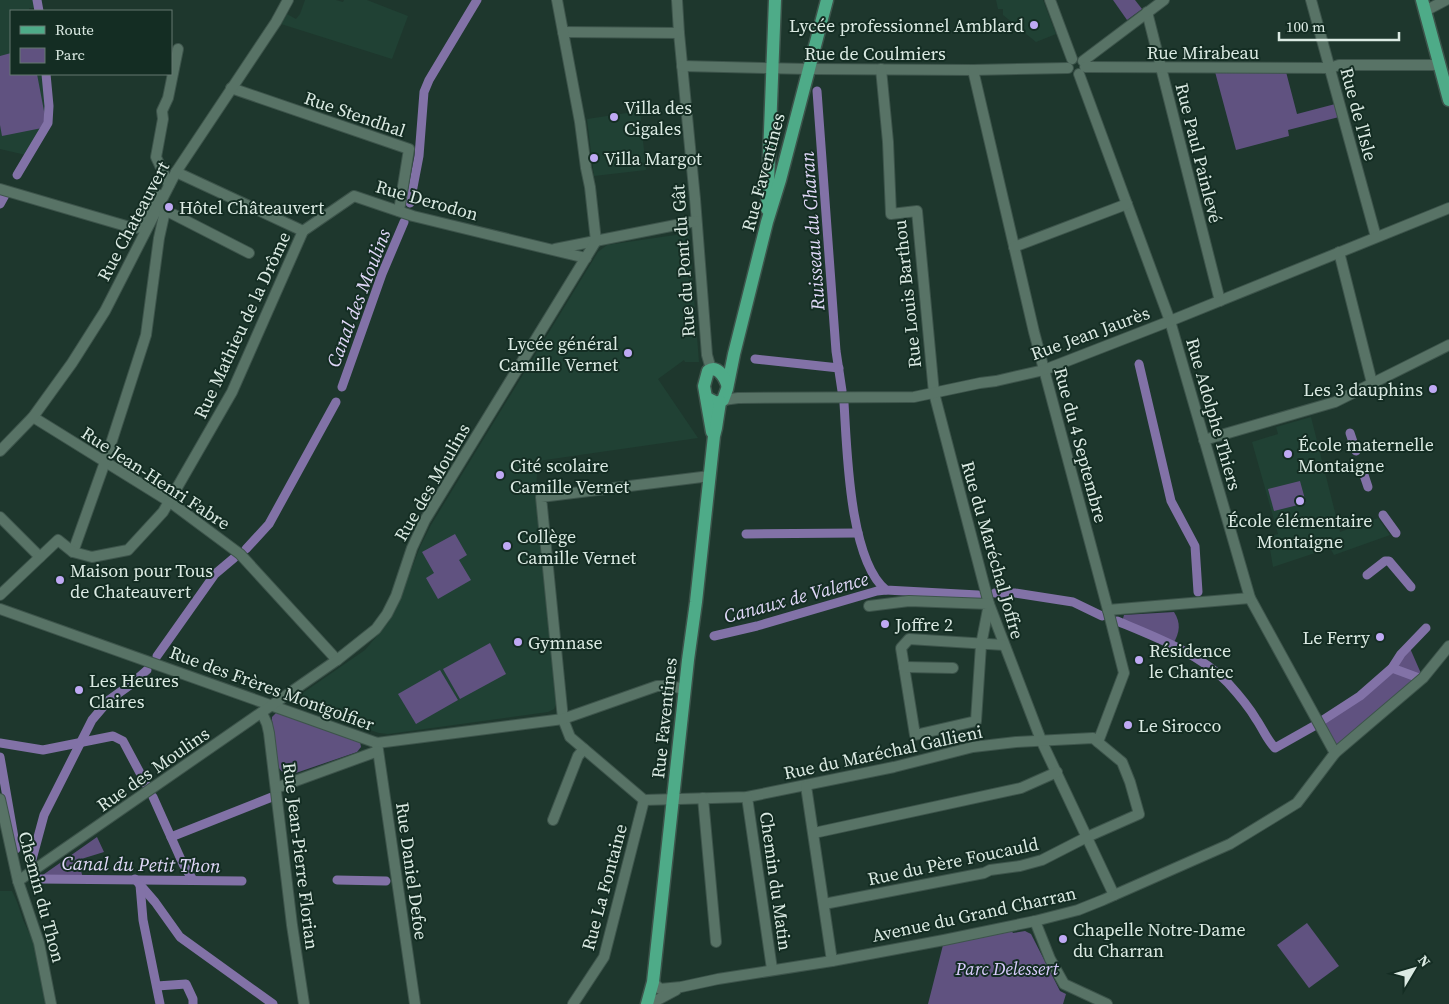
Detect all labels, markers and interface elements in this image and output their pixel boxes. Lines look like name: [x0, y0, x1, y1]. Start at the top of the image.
legend: [10, 10, 172, 75]
scale bar: [1279, 10, 1399, 42]
place label: Lycée professionnel Amblard: [789, 13, 1024, 38]
text: 100 m: [1286, 16, 1326, 37]
text: Route: [55, 19, 94, 40]
marker: Lycée professionnel Amblard: [1028, 19, 1040, 31]
street label: Rue Mirabeau: [1147, 40, 1259, 65]
street label: Rue de Coulmiers: [804, 41, 946, 66]
text: Parc: [55, 44, 85, 65]
street label: Rue de l'Isle: [1335, 65, 1383, 163]
street label: Rue Paul Painlevé: [1170, 80, 1228, 226]
street label: Rue Stendhal: [301, 85, 409, 143]
place label: Villa des Cigales: [624, 95, 692, 141]
street label: Rue Faventines: [735, 110, 791, 234]
marker: Villa des Cigales: [608, 111, 620, 123]
place label: Villa Margot: [604, 146, 702, 171]
water label: Ruisseau du Charan: [793, 150, 831, 312]
marker: Villa Margot: [588, 152, 600, 164]
street label: Rue Chateauvert: [91, 157, 175, 285]
street label: Rue Derodon: [373, 173, 481, 227]
street label: Rue du Pont du Gât: [665, 184, 701, 338]
place label: Hôtel Châteauvert: [179, 195, 324, 220]
marker: Hôtel Châteauvert: [163, 201, 175, 213]
street label: Rue Louis Barthou: [887, 219, 927, 369]
water label: Canal des Moulins: [320, 225, 396, 371]
street label: Rue Mathieu de la Drôme: [188, 227, 296, 423]
street label: Rue Jean Jaurès: [1027, 300, 1153, 366]
place label: Lycée général Camille Vernet: [499, 331, 618, 377]
street label: Rue Adolphe Thiers: [1180, 335, 1248, 493]
marker: Lycée général Camille Vernet: [622, 347, 634, 359]
street label: Rue du 4 Septembre: [1048, 365, 1114, 525]
place label: Les 3 dauphins: [1303, 377, 1423, 402]
marker: Les 3 dauphins: [1427, 383, 1439, 395]
street label: Rue des Moulins: [388, 418, 476, 545]
street label: Rue Jean-Henri Fabre: [77, 420, 235, 536]
place label: École maternelle Montaigne: [1298, 432, 1434, 478]
marker: École maternelle Montaigne: [1282, 448, 1294, 460]
place label: Cité scolaire Camille Vernet: [510, 453, 629, 499]
street label: Rue du Maréchal Joffre: [956, 458, 1030, 642]
marker: Cité scolaire Camille Vernet: [494, 469, 506, 481]
marker: École élémentaire Montaigne: [1294, 495, 1306, 507]
place label: École élémentaire Montaigne: [1228, 508, 1372, 554]
place label: Collège Camille Vernet: [517, 524, 636, 570]
marker: Collège Camille Vernet: [501, 540, 513, 552]
place label: Maison pour Tous de Chateauvert: [70, 558, 213, 604]
water label: Canaux de Valence: [721, 565, 871, 629]
marker: Maison pour Tous de Chateauvert: [54, 574, 66, 586]
place label: Joffre 2: [894, 612, 953, 637]
marker: Joffre 2: [879, 618, 891, 630]
place label: Le Ferry: [1302, 625, 1371, 650]
place label: Gymnase: [528, 630, 603, 655]
marker: Le Ferry: [1374, 631, 1386, 643]
marker: Gymnase: [512, 636, 524, 648]
place label: Résidence le Chantec: [1149, 638, 1234, 684]
street label: Rue des Frères Montgolfier: [166, 639, 378, 737]
marker: Résidence le Chantec: [1133, 654, 1145, 666]
street label: Rue Faventines: [645, 656, 683, 780]
place label: Les Heures Claires: [89, 668, 179, 714]
marker: Les Heures Claires: [73, 684, 85, 696]
place label: Le Sirocco: [1138, 713, 1222, 738]
street label: Rue du Maréchal Gallieni: [781, 719, 985, 785]
marker: Le Sirocco: [1122, 719, 1134, 731]
street label: Rue des Moulins: [92, 721, 214, 817]
street label: Rue Jean-Pierre Florian: [277, 761, 325, 951]
street label: Rue Daniel Defoe: [390, 801, 434, 941]
street label: Chemin du Matin: [754, 810, 798, 952]
street label: Rue La Fontaine: [575, 821, 633, 953]
street label: Chemin du Thon: [12, 829, 72, 965]
street label: Rue du Père Foucauld: [865, 831, 1041, 891]
water label: Canal du Petit Thon: [61, 850, 221, 878]
street label: Avenue du Grand Charran: [870, 880, 1079, 948]
place label: Chapelle Notre-Dame du Charran: [1073, 917, 1246, 963]
marker: Chapelle Notre-Dame du Charran: [1057, 933, 1069, 945]
north arrow: [1389, 944, 1439, 994]
text: N: [1413, 951, 1435, 971]
park label: Parc Delessert: [955, 956, 1060, 981]

